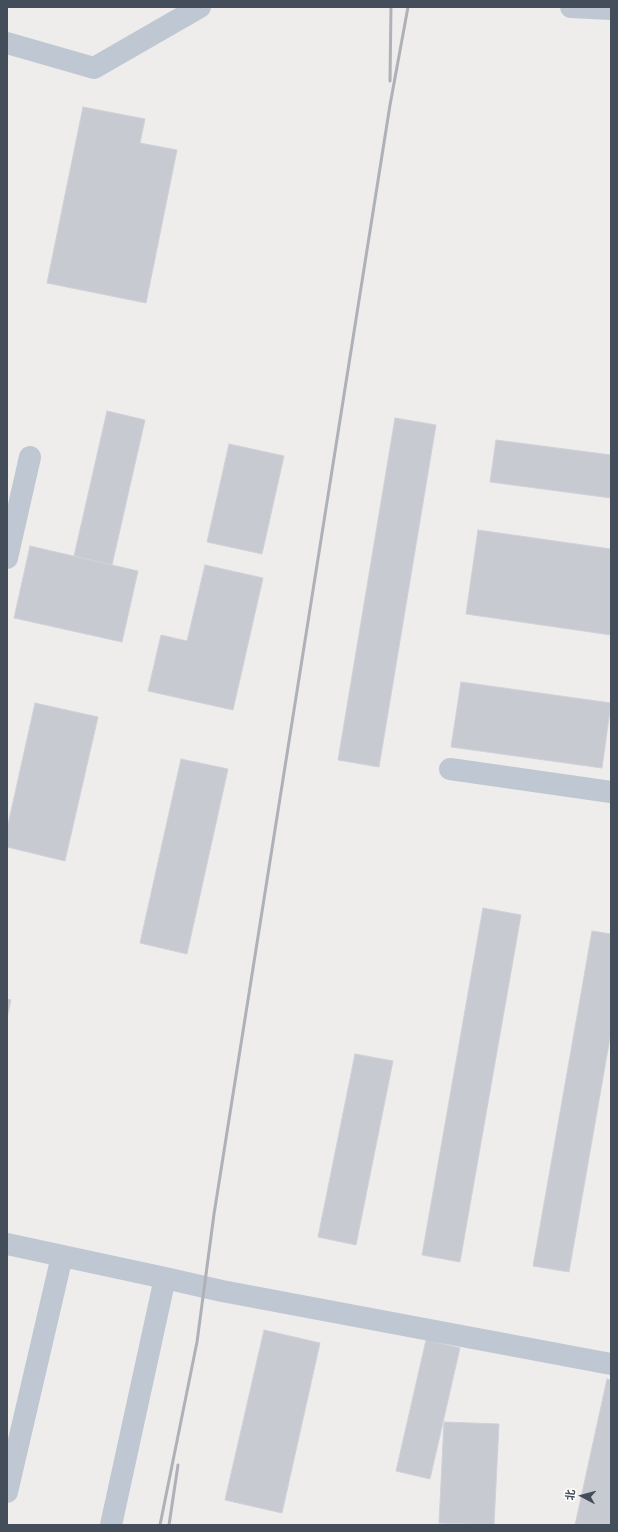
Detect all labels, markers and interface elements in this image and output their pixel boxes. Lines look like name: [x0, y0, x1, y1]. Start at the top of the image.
north arrow: [562, 1476, 602, 1516]
text: 北: [562, 1488, 578, 1501]

